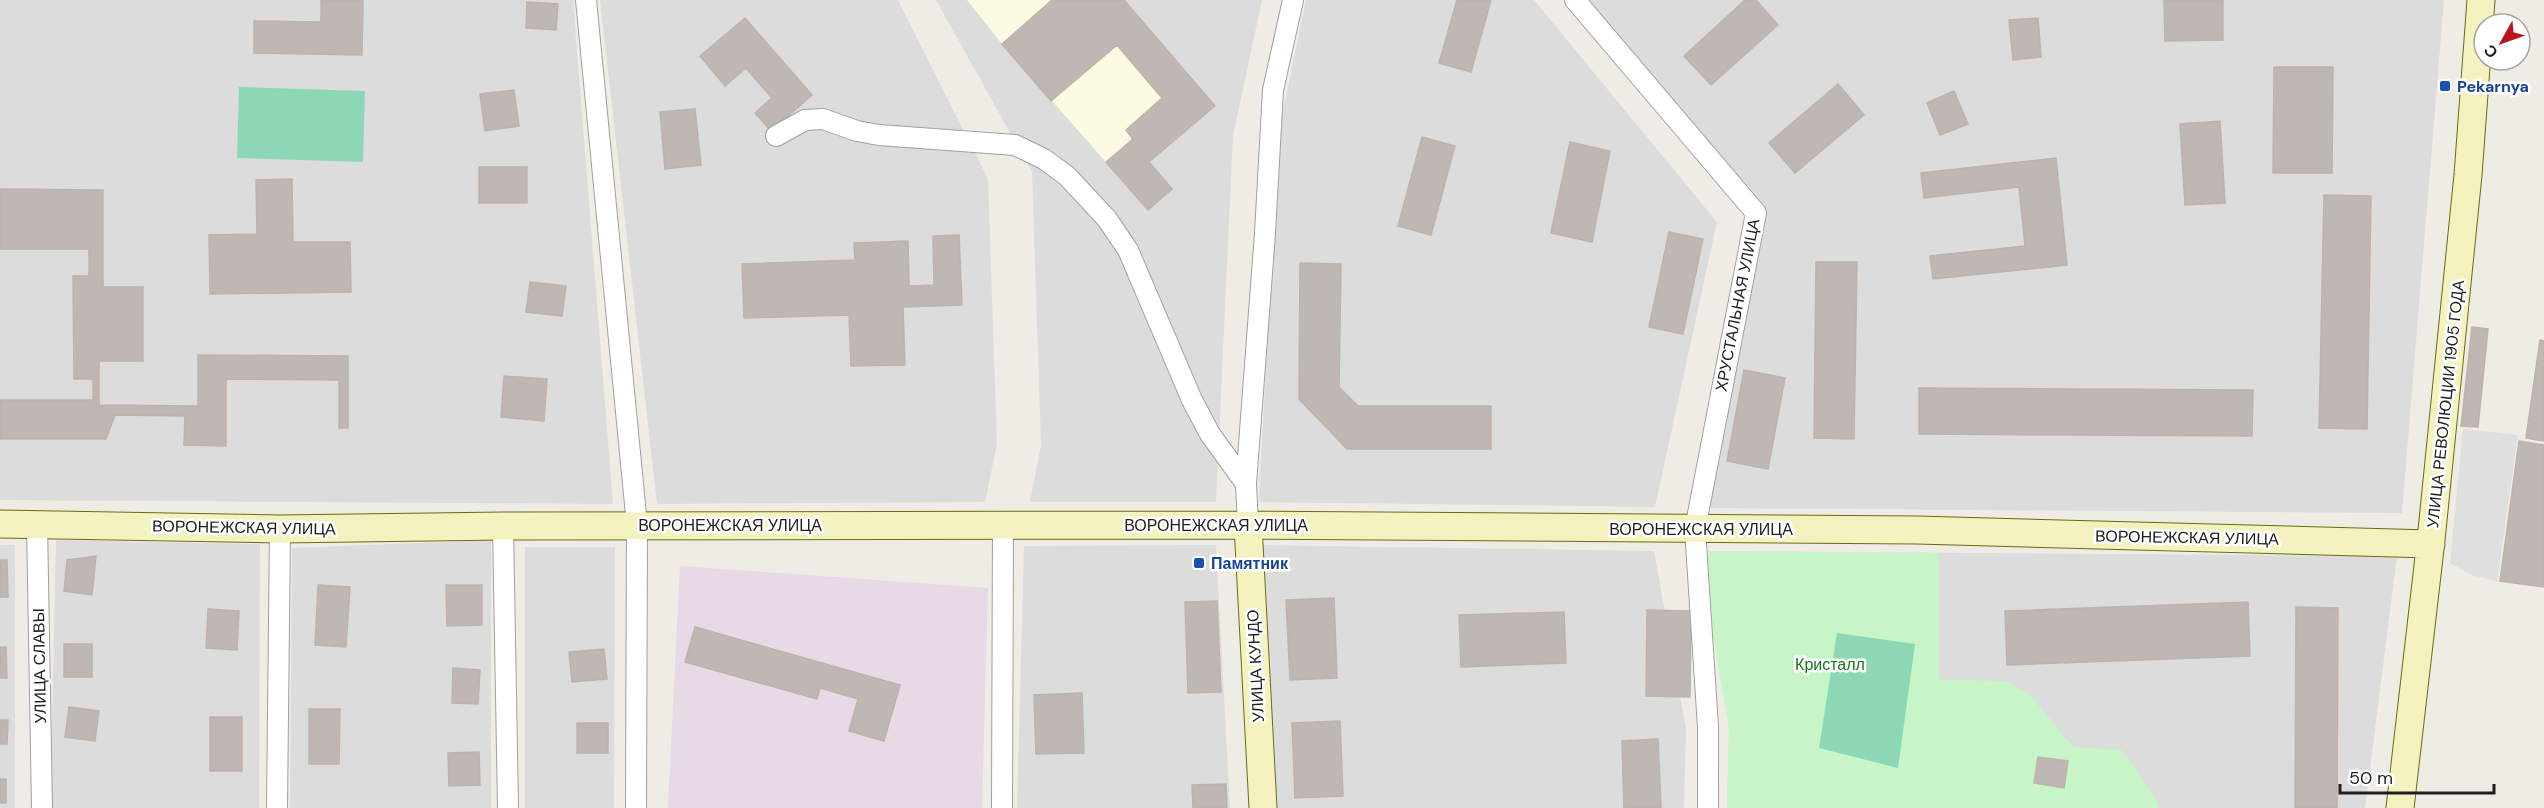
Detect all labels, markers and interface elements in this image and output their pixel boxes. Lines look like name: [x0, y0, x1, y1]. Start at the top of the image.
north arrow: [2472, 12, 2532, 72]
text: С: [2479, 40, 2503, 62]
place label: Pekarnya: [2457, 76, 2529, 97]
marker: Pekarnya: [2438, 79, 2452, 93]
street label: ХРУСТАЛЬНАЯ УЛИЦА: [1710, 217, 1765, 393]
street label: УЛИЦА РЕВОЛЮЦИИ 1905 ГОДА: [2422, 279, 2469, 529]
street label: ВОРОНЕЖСКАЯ УЛИЦА: [152, 515, 336, 540]
street label: ВОРОНЕЖСКАЯ УЛИЦА: [638, 515, 822, 536]
street label: ВОРОНЕЖСКАЯ УЛИЦА: [1124, 515, 1308, 536]
street label: ВОРОНЕЖСКАЯ УЛИЦА: [1609, 519, 1793, 540]
street label: ВОРОНЕЖСКАЯ УЛИЦА: [2095, 525, 2279, 550]
place label: Памятник: [1211, 553, 1289, 574]
marker: Памятник: [1192, 556, 1206, 570]
street label: УЛИЦА СЛАВЫ: [28, 608, 51, 724]
street label: УЛИЦА КУНДО: [1242, 609, 1269, 723]
park label: Кристалл: [1795, 654, 1865, 675]
scale bar: [2340, 757, 2494, 795]
text: 50 m: [2349, 766, 2393, 790]

